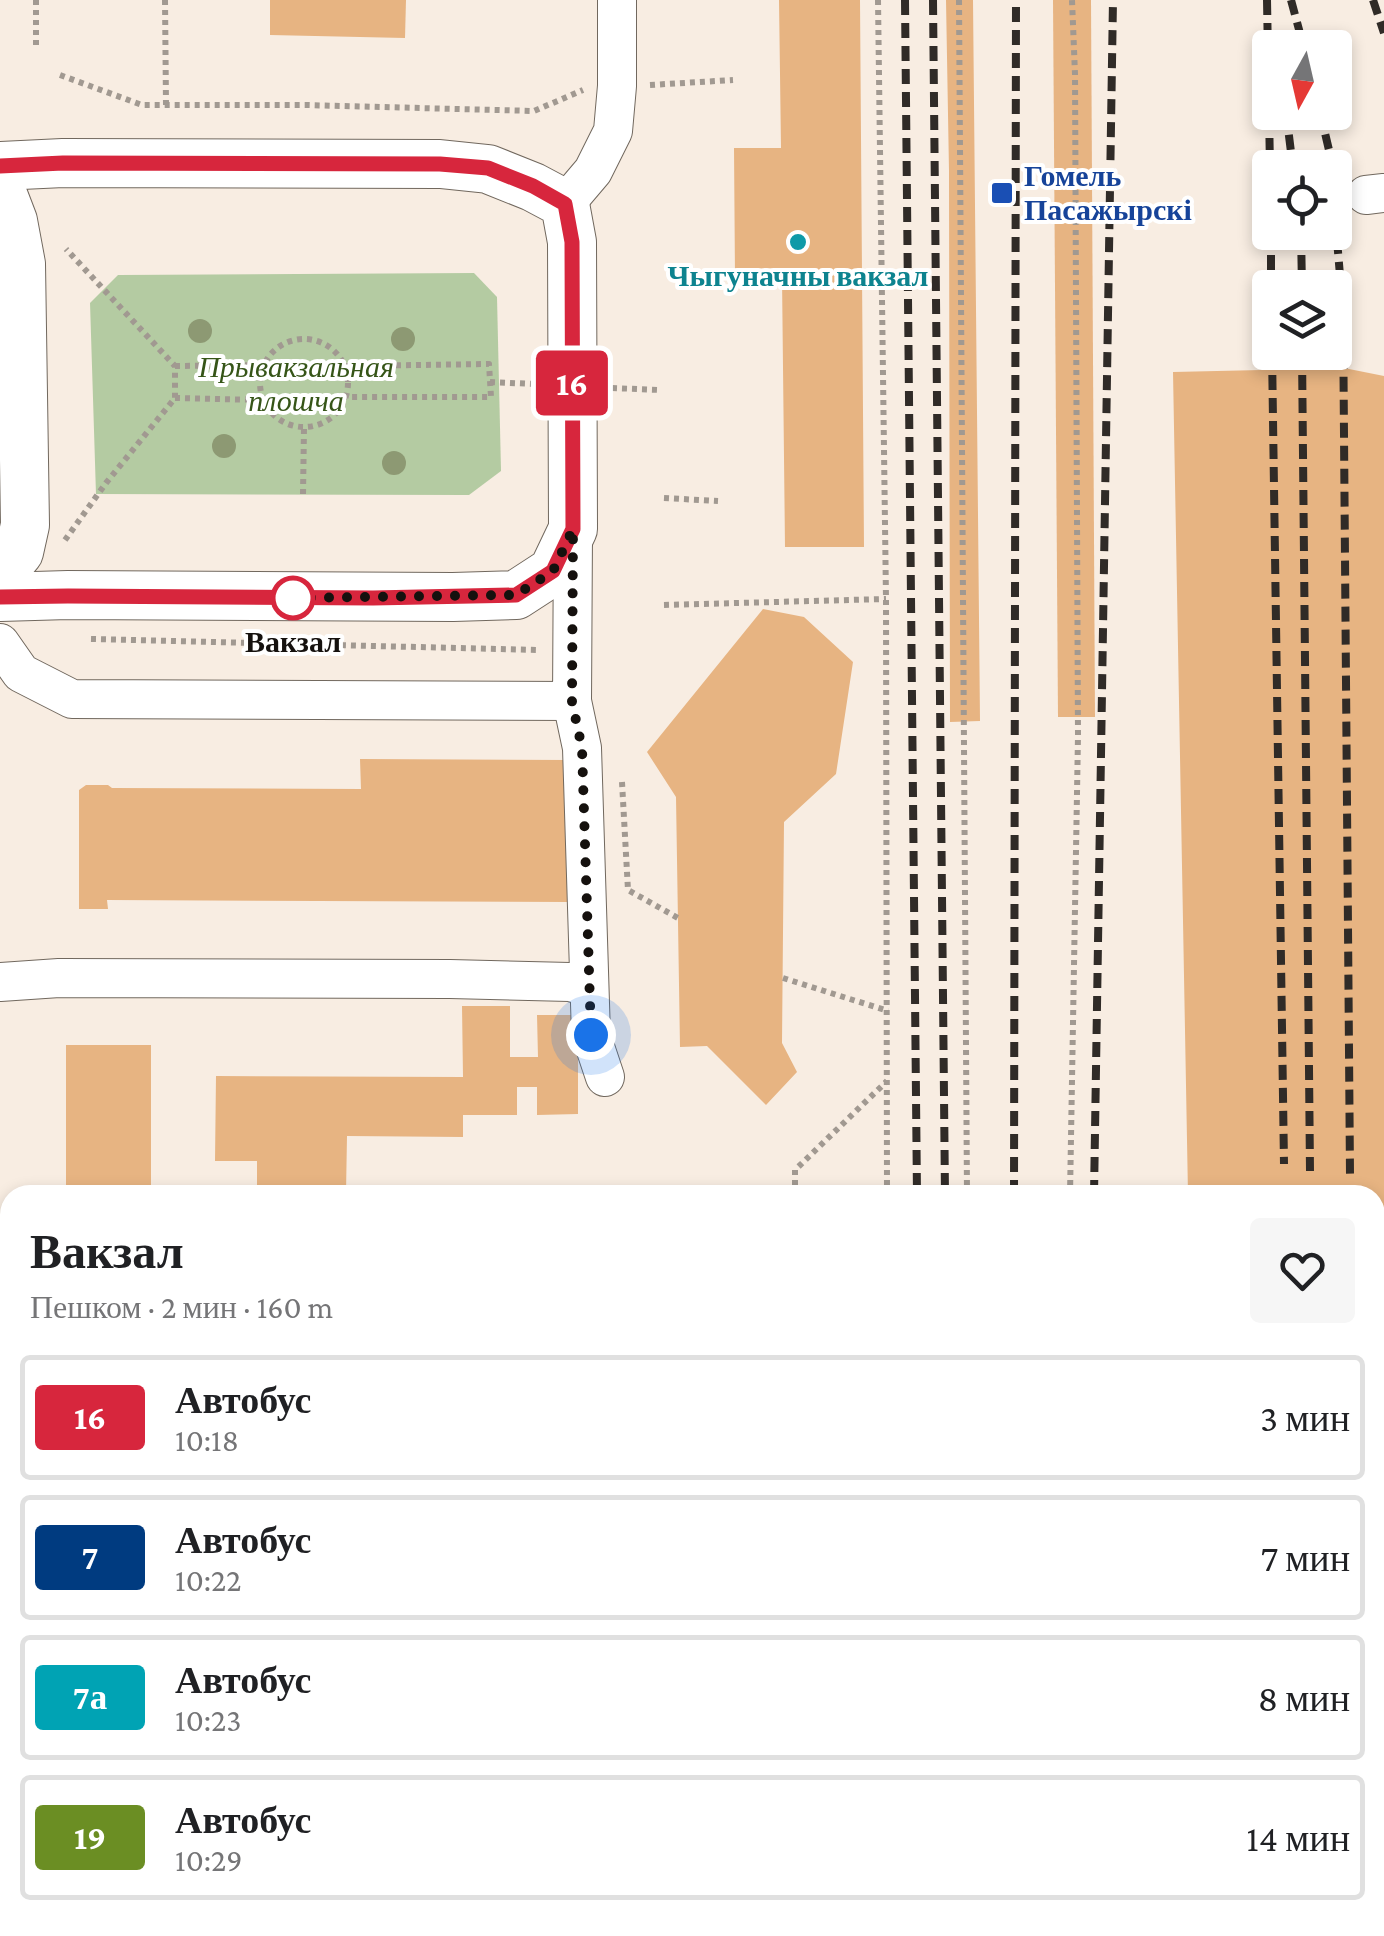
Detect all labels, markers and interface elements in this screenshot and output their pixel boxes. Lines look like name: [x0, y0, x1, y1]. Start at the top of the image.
north arrow: [1252, 30, 1352, 130]
map controls: [1252, 30, 1352, 370]
button: locate: [1252, 150, 1352, 250]
place label: Гомель Пасажырскі: [1024, 159, 1192, 226]
marker: Гомель Пасажырскі: [989, 180, 1015, 206]
marker: Чыгуначны вакзал: [787, 231, 809, 253]
place label: Чыгуначны вакзал: [668, 259, 929, 292]
button: layers: [1252, 270, 1352, 370]
park label: Прывакзальная плошча: [197, 350, 394, 417]
line badge: 16: [527, 350, 617, 416]
text: 16: [556, 364, 588, 403]
marker: Вакзал: [272, 577, 314, 619]
place label: Вакзал: [245, 625, 341, 658]
your location: [566, 1010, 616, 1060]
button: heart: [1250, 1218, 1355, 1323]
text: Вакзал: [30, 1225, 184, 1278]
text: Пешком · 2 мин · 160 m: [30, 1289, 333, 1325]
text: Автобус: [175, 1379, 311, 1421]
text: 3 мин: [1260, 1397, 1350, 1439]
text: 16: [74, 1398, 106, 1437]
text: 10:18: [175, 1422, 239, 1458]
text: Автобус: [175, 1519, 311, 1561]
text: 7 мин: [1261, 1537, 1350, 1579]
text: 7: [82, 1538, 98, 1577]
text: 10:22: [175, 1562, 241, 1598]
text: Автобус: [175, 1659, 311, 1701]
text: 8 мин: [1258, 1677, 1350, 1719]
text: 7а: [73, 1678, 107, 1717]
text: 10:23: [175, 1702, 241, 1738]
text: Автобус: [175, 1799, 311, 1841]
text: 14 мин: [1246, 1817, 1350, 1859]
text: 19: [74, 1818, 106, 1857]
text: 10:29: [175, 1842, 243, 1878]

